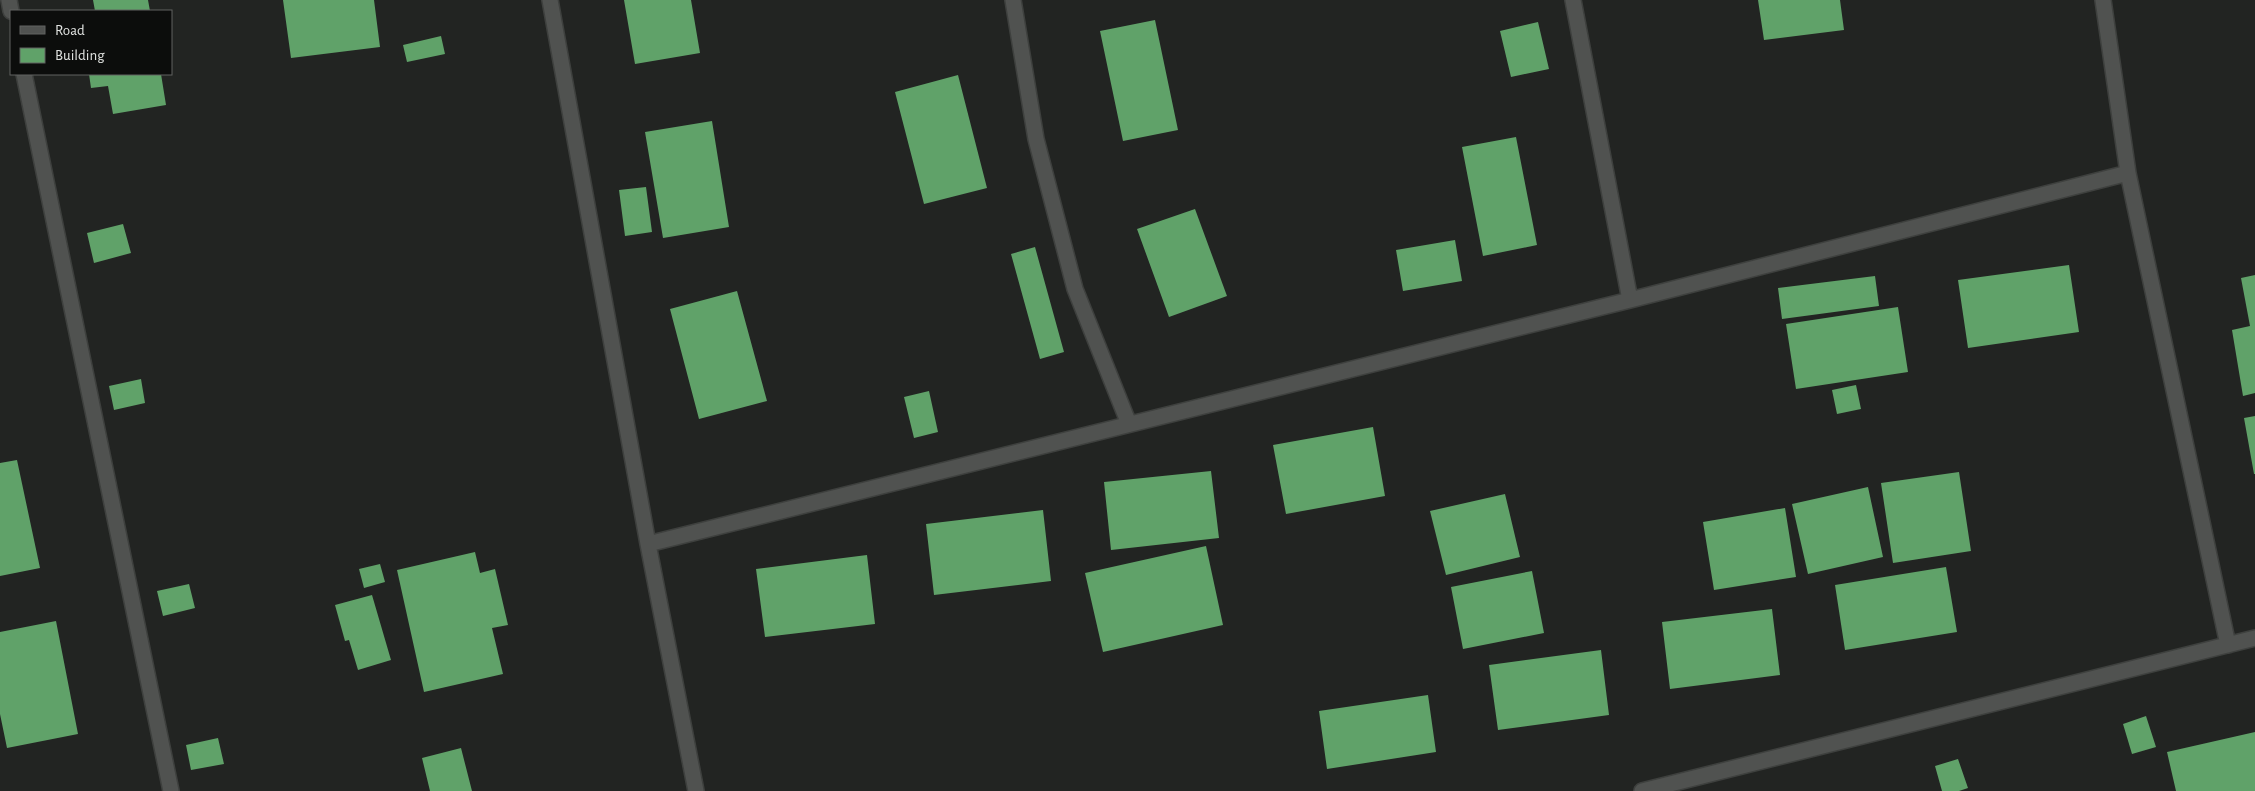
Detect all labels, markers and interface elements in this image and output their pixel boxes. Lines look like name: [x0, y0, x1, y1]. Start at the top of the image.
legend: [10, 10, 172, 75]
text: Road: [55, 23, 85, 38]
text: Building: [55, 48, 105, 63]

